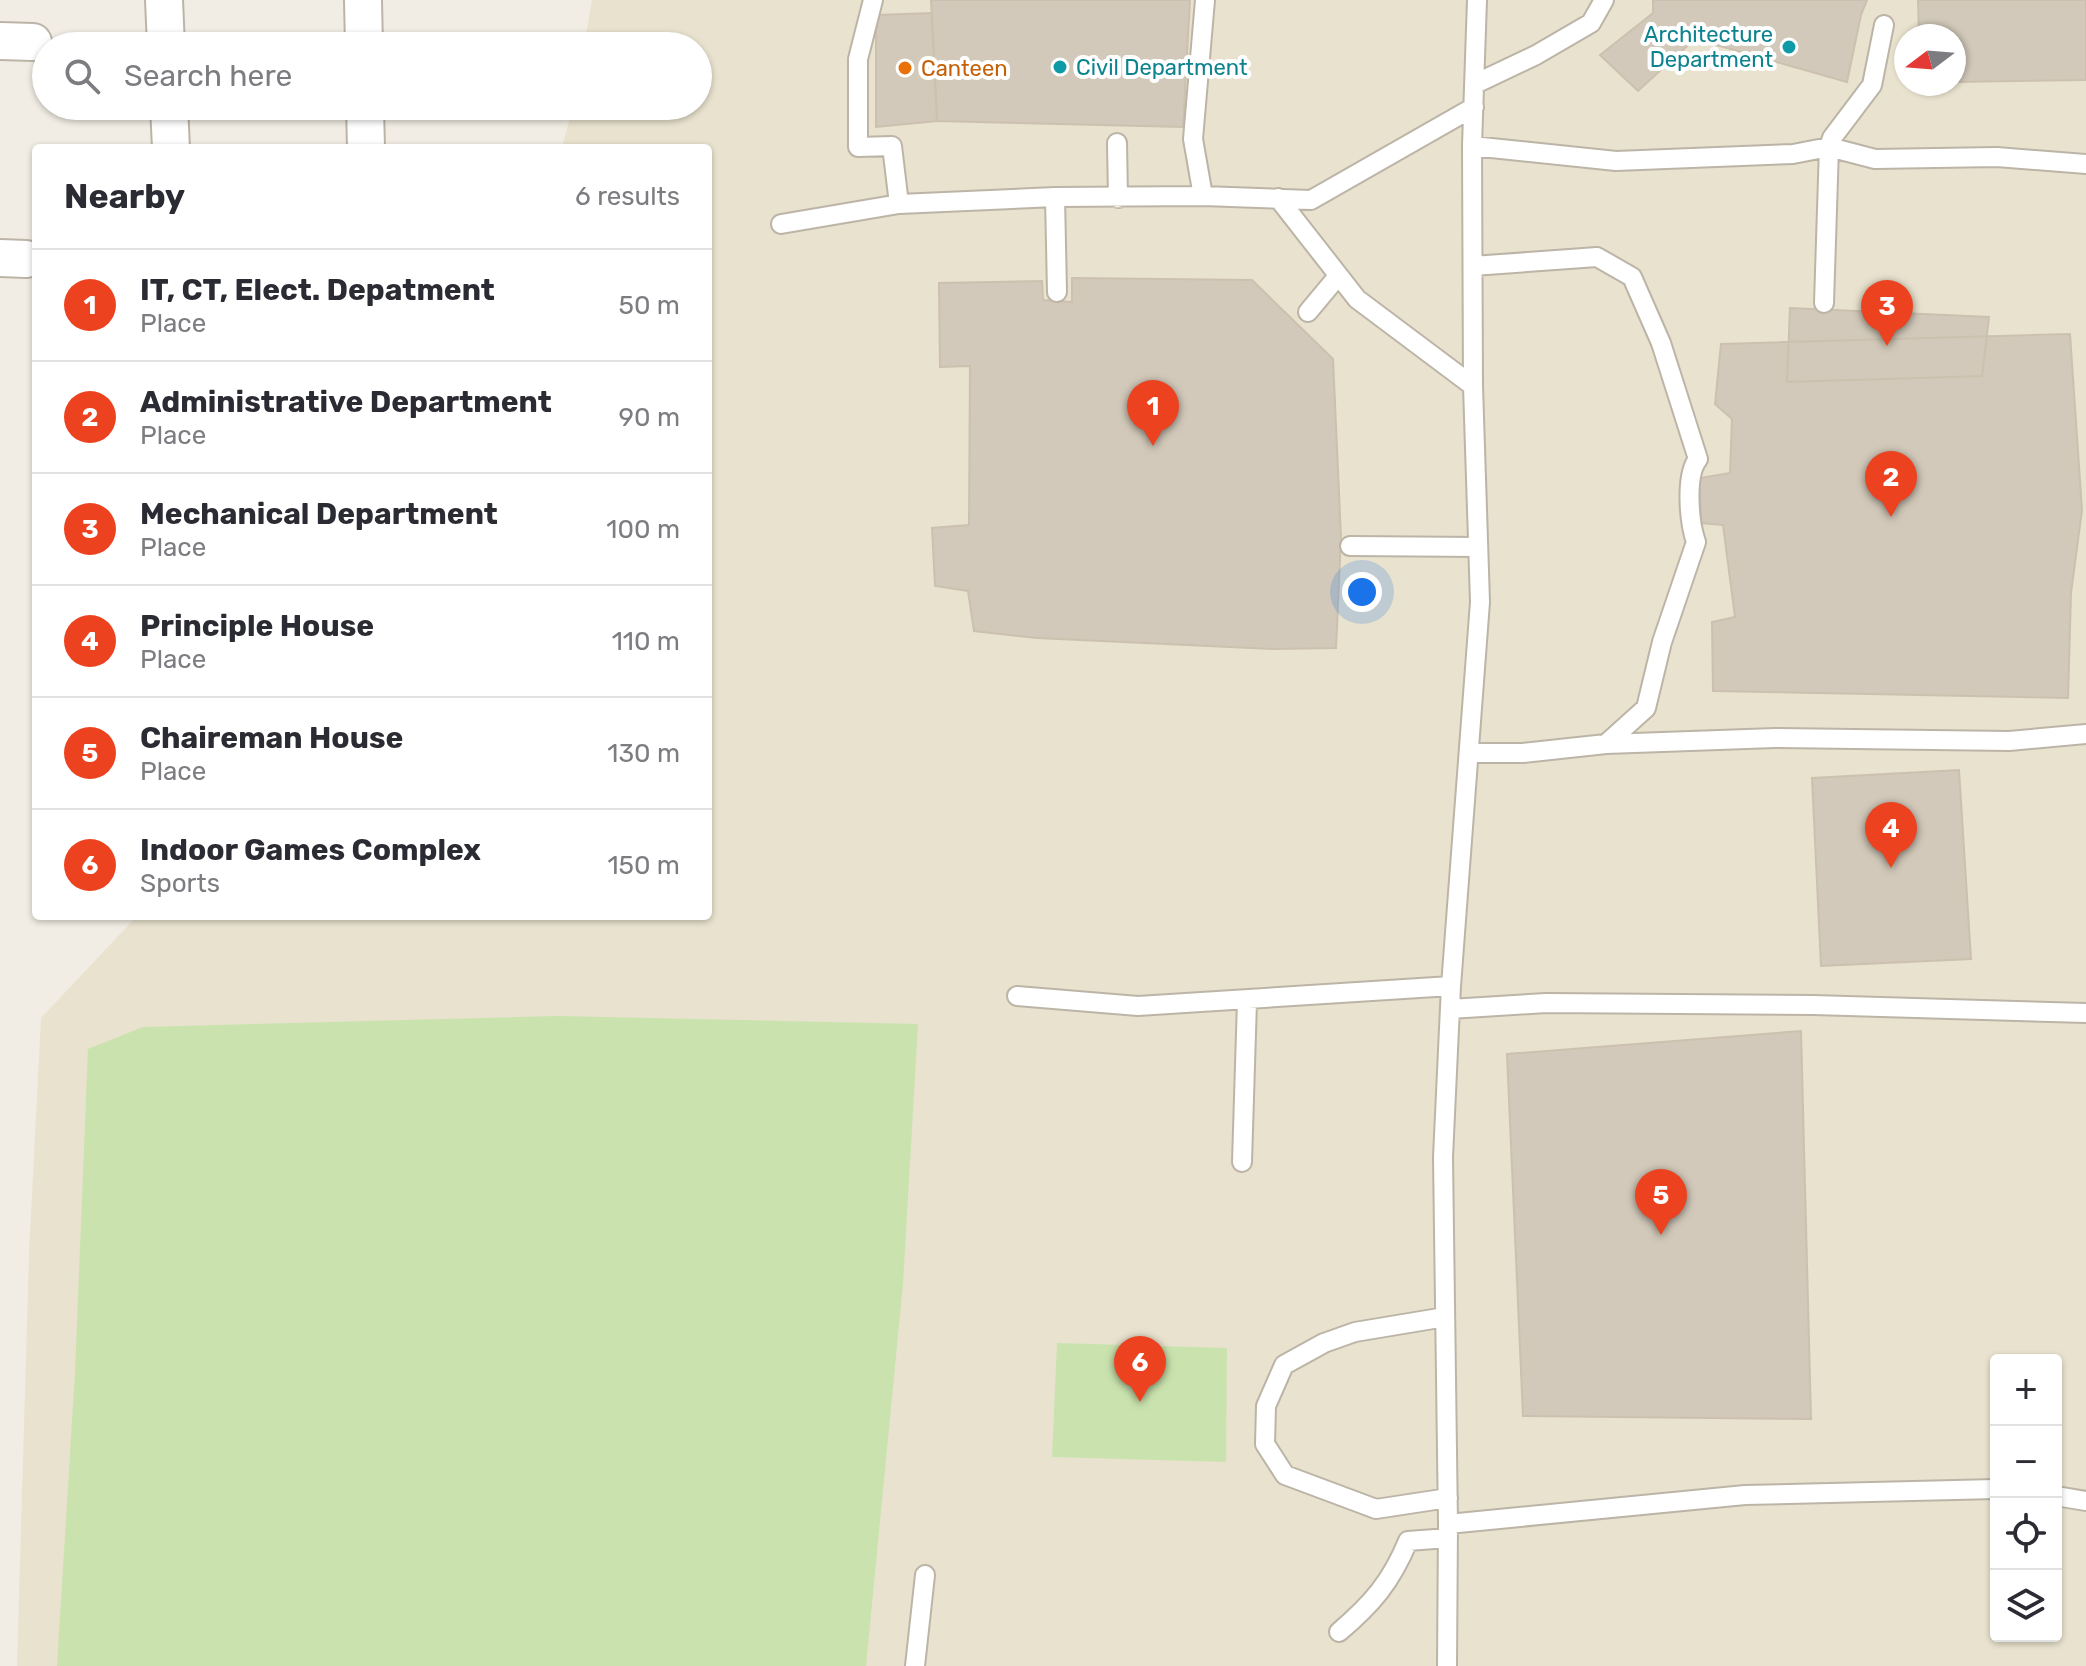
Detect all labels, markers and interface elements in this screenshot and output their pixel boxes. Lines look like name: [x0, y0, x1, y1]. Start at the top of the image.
place label: Architecture Department: [1644, 21, 1773, 73]
north arrow: [1894, 24, 1966, 96]
search box: [32, 32, 712, 120]
marker: Architecture Department: [1780, 38, 1798, 56]
icon: search: [60, 54, 104, 98]
place label: Civil Department: [1076, 54, 1248, 81]
place label: Canteen: [921, 55, 1008, 82]
text: Search here: [124, 58, 292, 94]
marker: Civil Department: [1051, 58, 1069, 76]
marker: Canteen: [896, 59, 914, 77]
text: Nearby: [64, 176, 185, 217]
text: 6 results: [575, 181, 680, 212]
text: IT, CT, Elect. Depatment: [140, 272, 495, 308]
pin: 3: [1861, 280, 1913, 346]
text: 1: [84, 290, 96, 321]
text: 50 m: [619, 290, 680, 321]
text: Place: [140, 308, 206, 339]
pin: 1: [1127, 380, 1179, 446]
text: Administrative Department: [140, 384, 552, 420]
text: 2: [82, 402, 98, 433]
text: 90 m: [619, 402, 680, 433]
text: Place: [140, 420, 206, 451]
pin: 2: [1865, 451, 1917, 517]
text: Mechanical Department: [140, 496, 498, 532]
text: 3: [81, 514, 99, 545]
text: 100 m: [606, 514, 680, 545]
text: Place: [140, 532, 206, 563]
your location: [1342, 572, 1382, 612]
text: Principle House: [140, 608, 374, 644]
text: 4: [81, 626, 99, 657]
text: 110 m: [612, 626, 680, 657]
text: Place: [140, 644, 206, 675]
text: Chaireman House: [140, 720, 403, 756]
text: 5: [82, 738, 98, 769]
text: 130 m: [607, 738, 680, 769]
text: Place: [140, 756, 206, 787]
pin: 4: [1865, 802, 1917, 868]
text: Indoor Games Complex: [140, 832, 481, 868]
text: 6: [82, 850, 98, 881]
text: 150 m: [607, 850, 680, 881]
text: Sports: [140, 868, 220, 899]
pin: 5: [1635, 1169, 1687, 1235]
pin: 6: [1114, 1336, 1166, 1402]
map controls: [1990, 1354, 2062, 1642]
button: +: [1990, 1354, 2062, 1426]
button: −: [1990, 1426, 2062, 1498]
button: locate: [1990, 1498, 2062, 1570]
button: layers: [1990, 1570, 2062, 1642]

